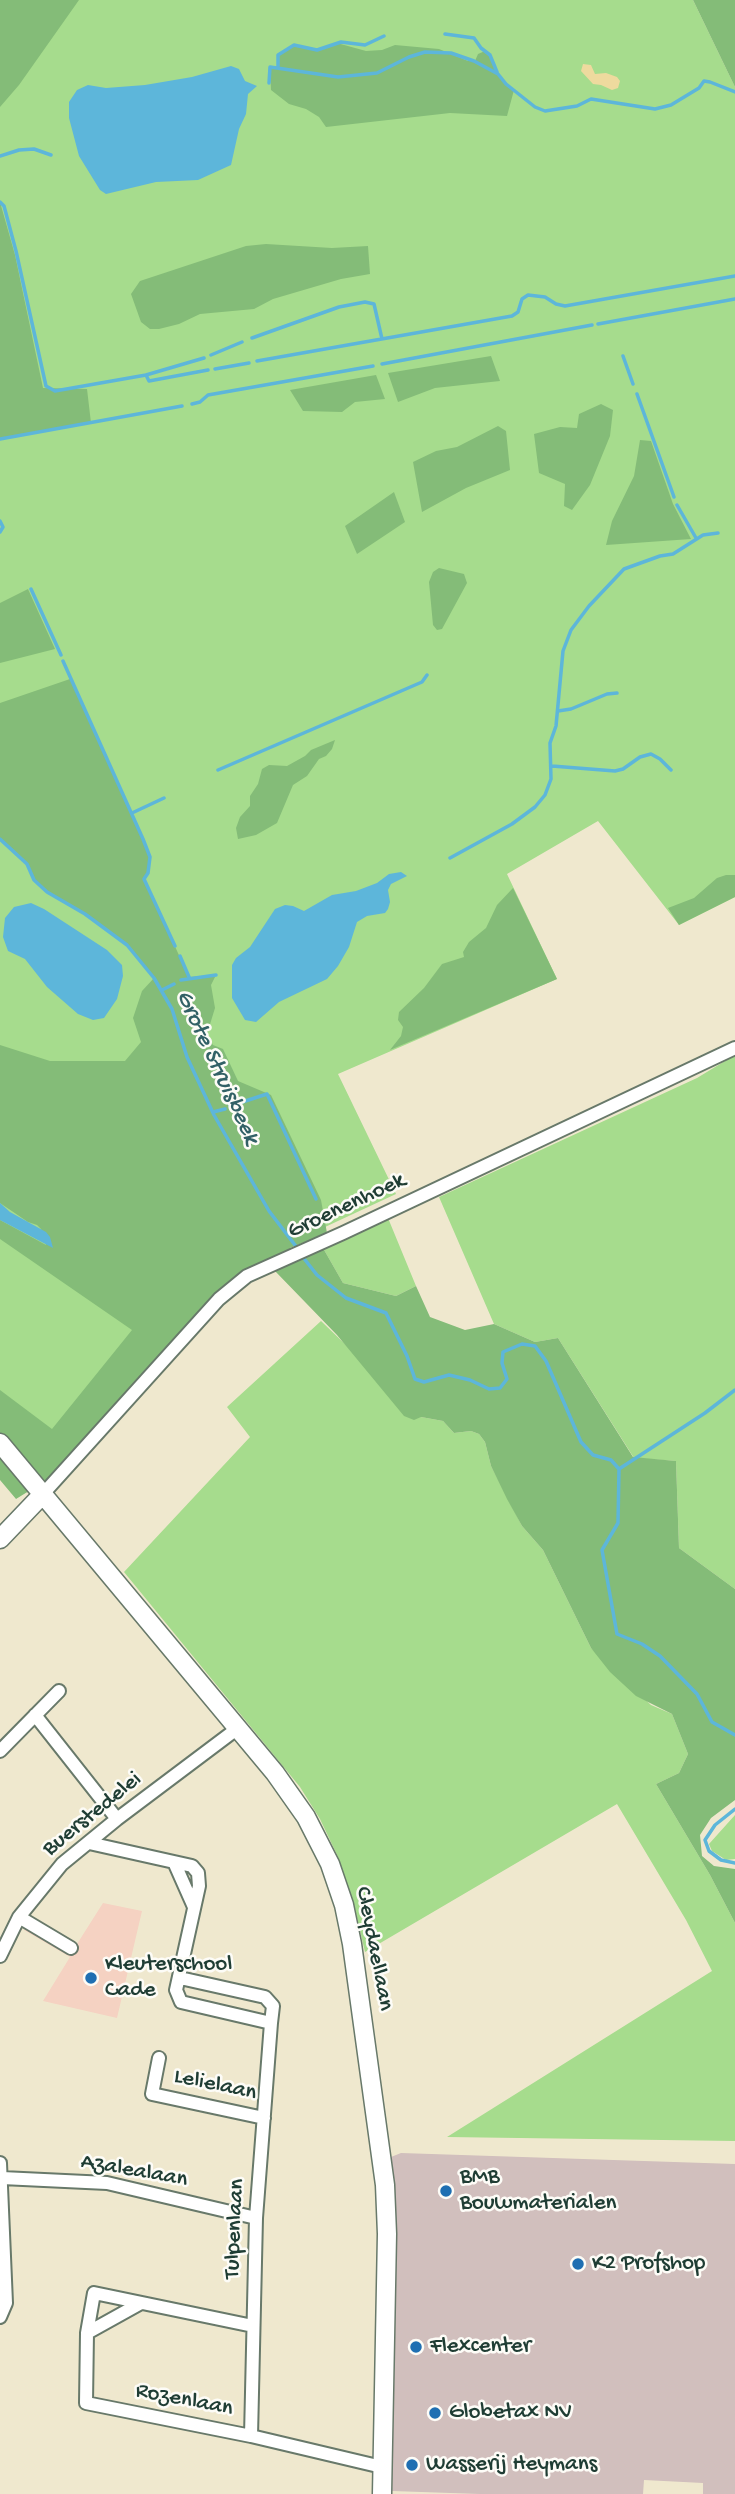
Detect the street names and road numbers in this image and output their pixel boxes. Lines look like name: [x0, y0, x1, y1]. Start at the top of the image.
street label: Groenenhoek: [284, 1168, 410, 1246]
street label: Buerstedelei: [38, 1767, 148, 1863]
street label: Cleydaellaan: [347, 1885, 399, 2013]
street label: Lelielaan: [171, 2064, 259, 2108]
street label: Azalealaan: [79, 2149, 189, 2195]
street label: Tulpenlaan: [220, 2178, 252, 2280]
street label: Rozenlaan: [133, 2378, 235, 2424]

